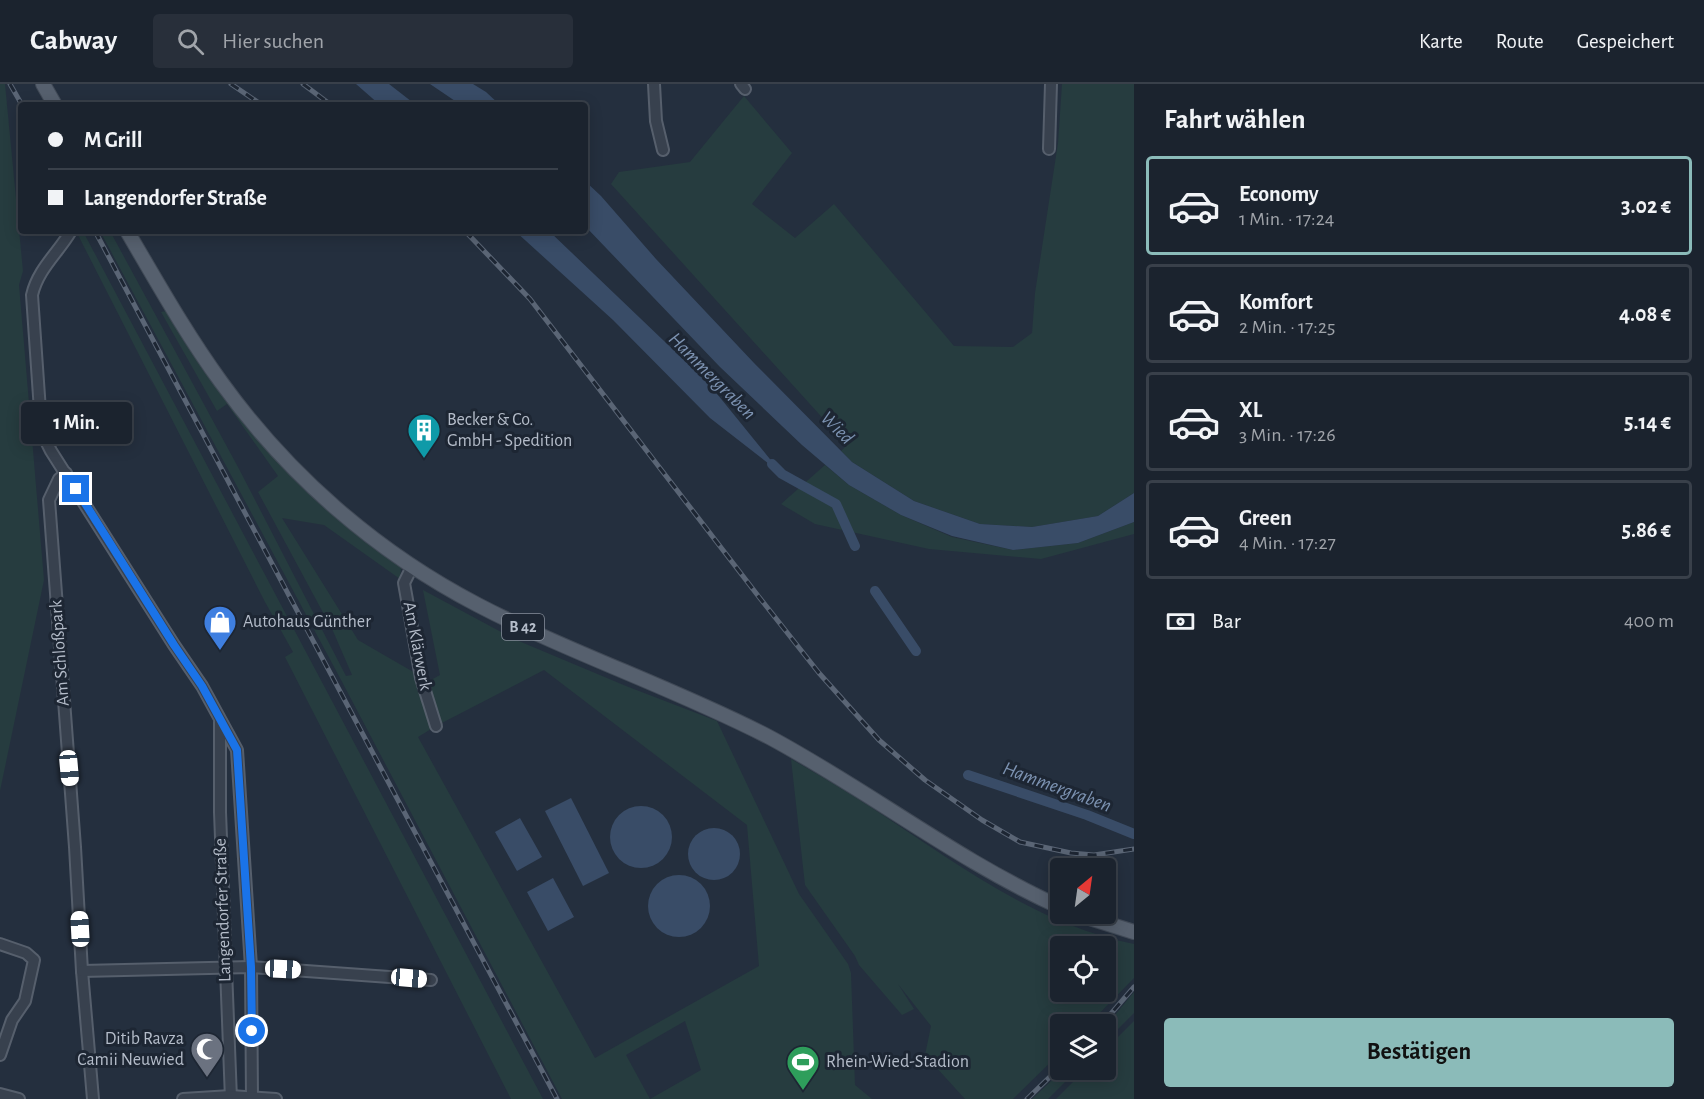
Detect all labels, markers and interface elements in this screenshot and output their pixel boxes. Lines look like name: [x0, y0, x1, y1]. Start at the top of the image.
search box: [153, 14, 573, 68]
icon: search: [174, 25, 207, 58]
text: Cabway: [30, 27, 117, 55]
text: Hier suchen: [222, 30, 324, 52]
text: Karte: [1419, 31, 1463, 52]
text: Route: [1496, 31, 1544, 52]
text: Gespeichert: [1577, 31, 1674, 52]
text: Fahrt wählen: [1164, 106, 1306, 133]
text: M Grill: [84, 129, 143, 151]
icon: car: [1167, 179, 1221, 233]
text: Economy: [1239, 183, 1319, 205]
text: Langendorfer Straße: [84, 187, 267, 209]
text: 3.02 €: [1621, 195, 1671, 217]
text: 1 Min. · 17:24: [1239, 209, 1334, 229]
icon: car: [1167, 287, 1221, 341]
text: Komfort: [1239, 291, 1313, 313]
text: 4.08 €: [1619, 303, 1671, 325]
text: 2 Min. · 17:25: [1239, 317, 1335, 337]
water label: Hammergraben: [665, 329, 759, 423]
icon: car: [1167, 395, 1221, 449]
text: XL: [1239, 399, 1262, 421]
callout: 1 Min.: [20, 402, 132, 444]
water label: Wied: [817, 408, 858, 449]
place label: Becker & Co. GmbH - Spedition: [447, 411, 572, 450]
text: 5.14 €: [1624, 411, 1671, 433]
building icon: Becker & Co. GmbH - Spedition: [406, 412, 442, 459]
text: 1 Min.: [53, 413, 100, 433]
text: 3 Min. · 17:26: [1239, 425, 1336, 445]
route end: [62, 475, 89, 502]
icon: car: [1167, 503, 1221, 557]
text: Green: [1239, 507, 1292, 529]
text: 5.86 €: [1621, 519, 1671, 541]
text: 4 Min. · 17:27: [1239, 533, 1336, 553]
street label: Am Schloßpark: [47, 598, 73, 707]
street label: Am Klärwerk: [400, 600, 435, 693]
shop icon: Autohaus Günther: [202, 604, 238, 651]
icon: cash: [1164, 605, 1197, 638]
text: Bar: [1212, 610, 1241, 632]
text: 400 m: [1624, 611, 1674, 631]
place label: Autohaus Günther: [243, 613, 371, 631]
road number: B 42: [502, 614, 544, 640]
car: [58, 749, 80, 787]
water label: Hammergraben: [1000, 758, 1114, 816]
street label: Langendorfer Straße: [211, 838, 235, 982]
north arrow: [1050, 858, 1116, 924]
map controls: [1050, 858, 1116, 1080]
car: [70, 911, 90, 947]
button: locate: [1050, 936, 1116, 1002]
car: [265, 959, 301, 979]
car: [390, 967, 428, 989]
button: layers: [1050, 1014, 1116, 1080]
route start: [238, 1017, 265, 1044]
button: Bestätigen: [1164, 1018, 1674, 1087]
place label: Ditib Ravza Camii Neuwied: [77, 1030, 184, 1069]
mosque icon: Ditib Ravza Camii Neuwied: [189, 1031, 225, 1078]
sports icon: Rhein-Wied-Stadion: [785, 1044, 821, 1091]
place label: Rhein-Wied-Stadion: [826, 1053, 969, 1071]

